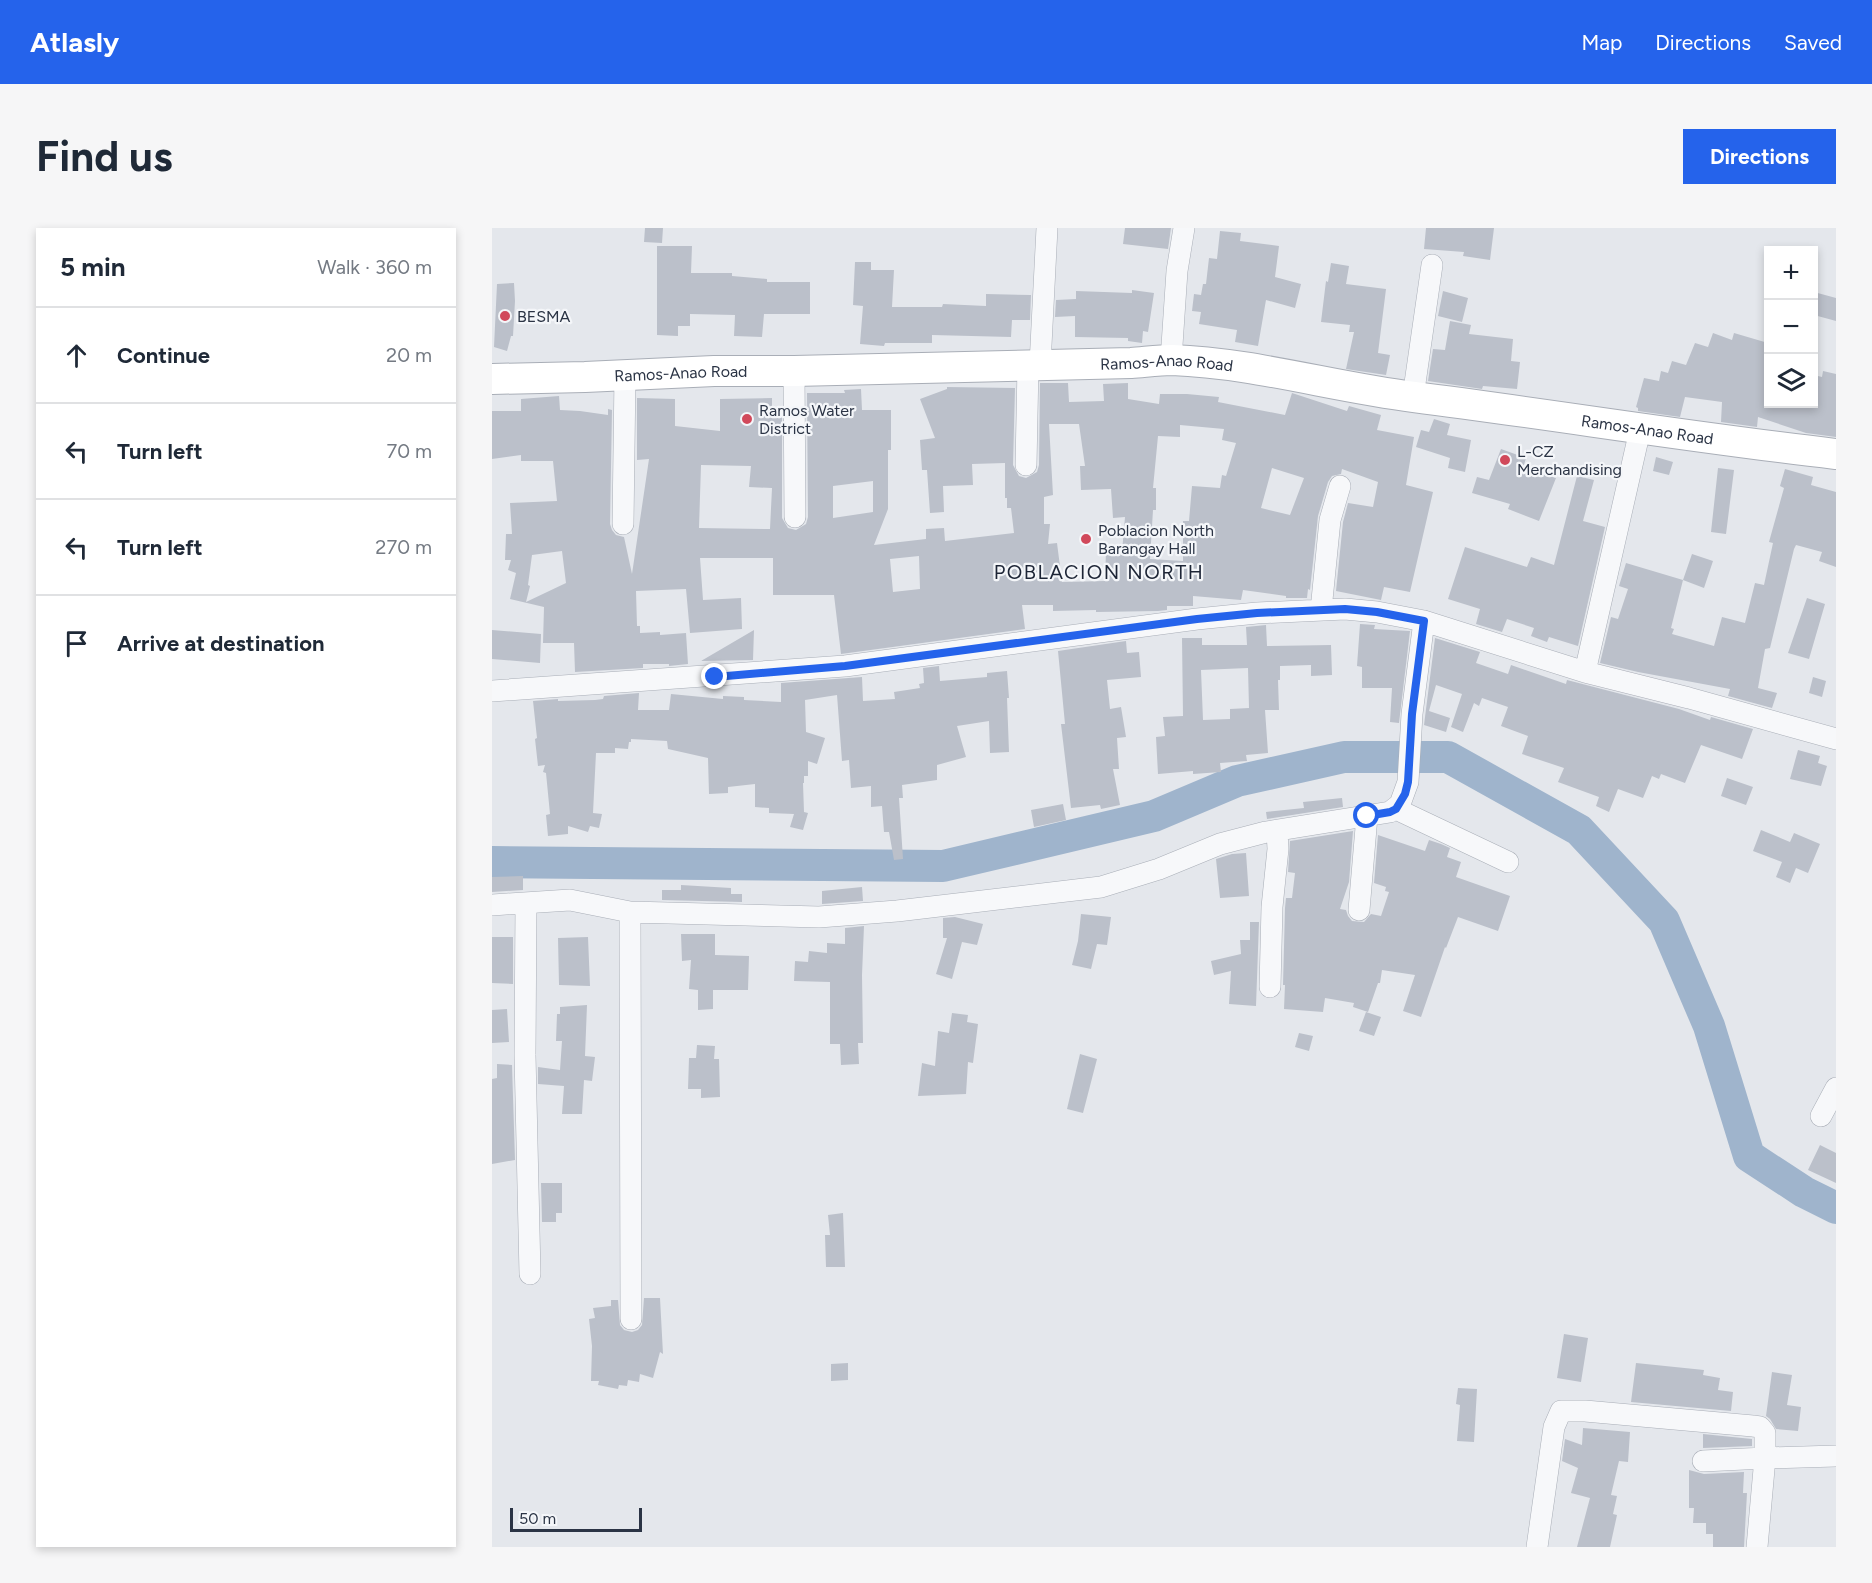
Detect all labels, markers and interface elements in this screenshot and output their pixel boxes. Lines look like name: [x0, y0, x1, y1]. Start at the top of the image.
text: Atlasly: [30, 25, 119, 59]
text: Map: [1581, 30, 1622, 55]
text: Directions: [1655, 30, 1751, 55]
text: Saved: [1784, 30, 1842, 55]
button: Directions: [1683, 129, 1836, 184]
text: Find us: [36, 131, 173, 182]
map controls: [1764, 246, 1818, 408]
button: +: [1764, 246, 1818, 300]
text: 5 min: [60, 251, 126, 283]
text: Walk · 360 m: [317, 255, 432, 279]
button: −: [1764, 300, 1818, 354]
place label: BESMA: [517, 307, 571, 326]
marker: BESMA: [498, 309, 512, 323]
icon: ahead: [60, 339, 93, 372]
text: Continue: [117, 342, 210, 369]
text: 20 m: [386, 343, 432, 367]
street label: Ramos-Anao Road: [1100, 351, 1234, 376]
button: layers: [1764, 354, 1818, 408]
street label: Ramos-Anao Road: [614, 362, 748, 386]
place label: Ramos Water District: [759, 401, 855, 438]
street label: Ramos-Anao Road: [1580, 411, 1715, 449]
marker: Ramos Water District: [740, 412, 754, 426]
icon: left: [60, 435, 93, 468]
text: Turn left: [117, 438, 203, 465]
text: 70 m: [386, 439, 432, 463]
place label: L-CZ Merchandising: [1517, 442, 1622, 479]
marker: L-CZ Merchandising: [1498, 453, 1512, 467]
place label: Poblacion North Barangay Hall: [1098, 521, 1214, 558]
icon: left: [60, 531, 93, 564]
marker: Poblacion North Barangay Hall: [1079, 532, 1093, 546]
text: Turn left: [117, 534, 203, 561]
text: 270 m: [375, 535, 432, 559]
district label: POBLACION NORTH: [994, 560, 1204, 584]
icon: arrive: [60, 627, 93, 660]
text: Arrive at destination: [117, 630, 325, 657]
route end: [701, 663, 727, 689]
route start: [1353, 802, 1379, 828]
scale bar: [510, 1505, 642, 1532]
text: 50 m: [519, 1509, 556, 1528]

